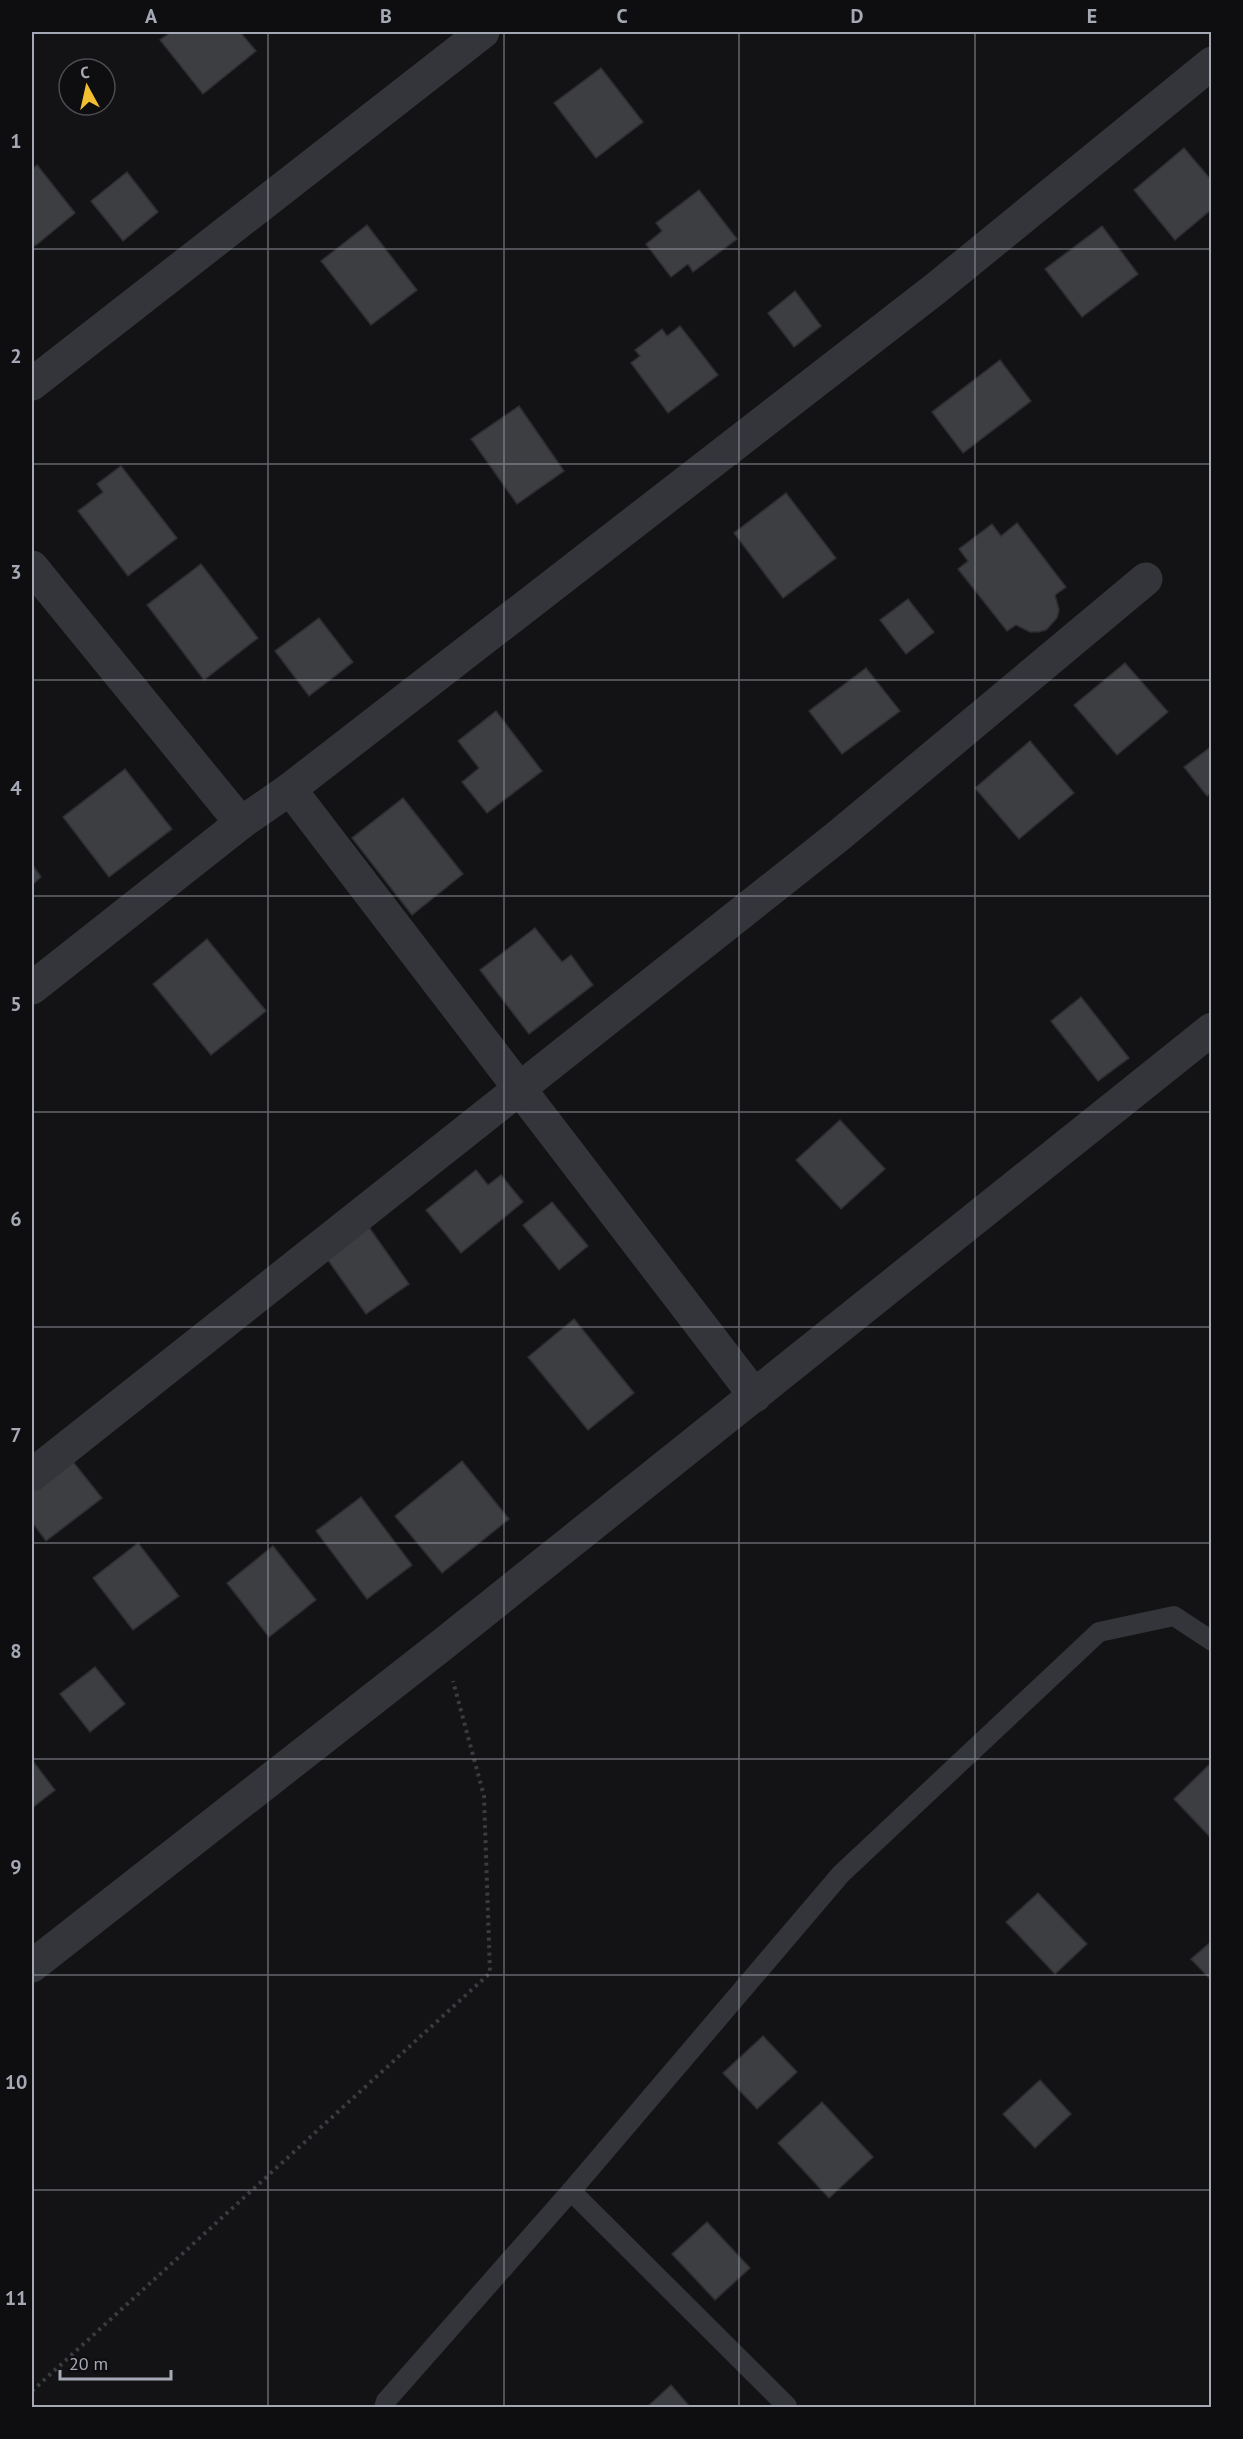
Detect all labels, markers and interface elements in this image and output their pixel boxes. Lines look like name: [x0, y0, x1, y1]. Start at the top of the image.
text: A: [145, 3, 158, 29]
text: B: [380, 3, 392, 29]
text: C: [616, 3, 628, 29]
text: D: [851, 3, 864, 29]
text: E: [1087, 3, 1097, 29]
north arrow: [57, 57, 117, 117]
text: С: [79, 62, 91, 83]
text: 1: [10, 128, 22, 154]
text: 2: [10, 343, 22, 369]
text: 3: [10, 559, 22, 585]
text: 4: [10, 775, 22, 801]
text: 5: [10, 991, 22, 1017]
text: 6: [10, 1206, 22, 1232]
text: 7: [10, 1422, 22, 1448]
text: 8: [10, 1638, 22, 1664]
text: 9: [10, 1854, 22, 1880]
text: 10: [5, 2069, 27, 2095]
text: 11: [5, 2285, 27, 2311]
scale bar: [60, 2343, 171, 2381]
text: 20 m: [69, 2352, 108, 2375]

